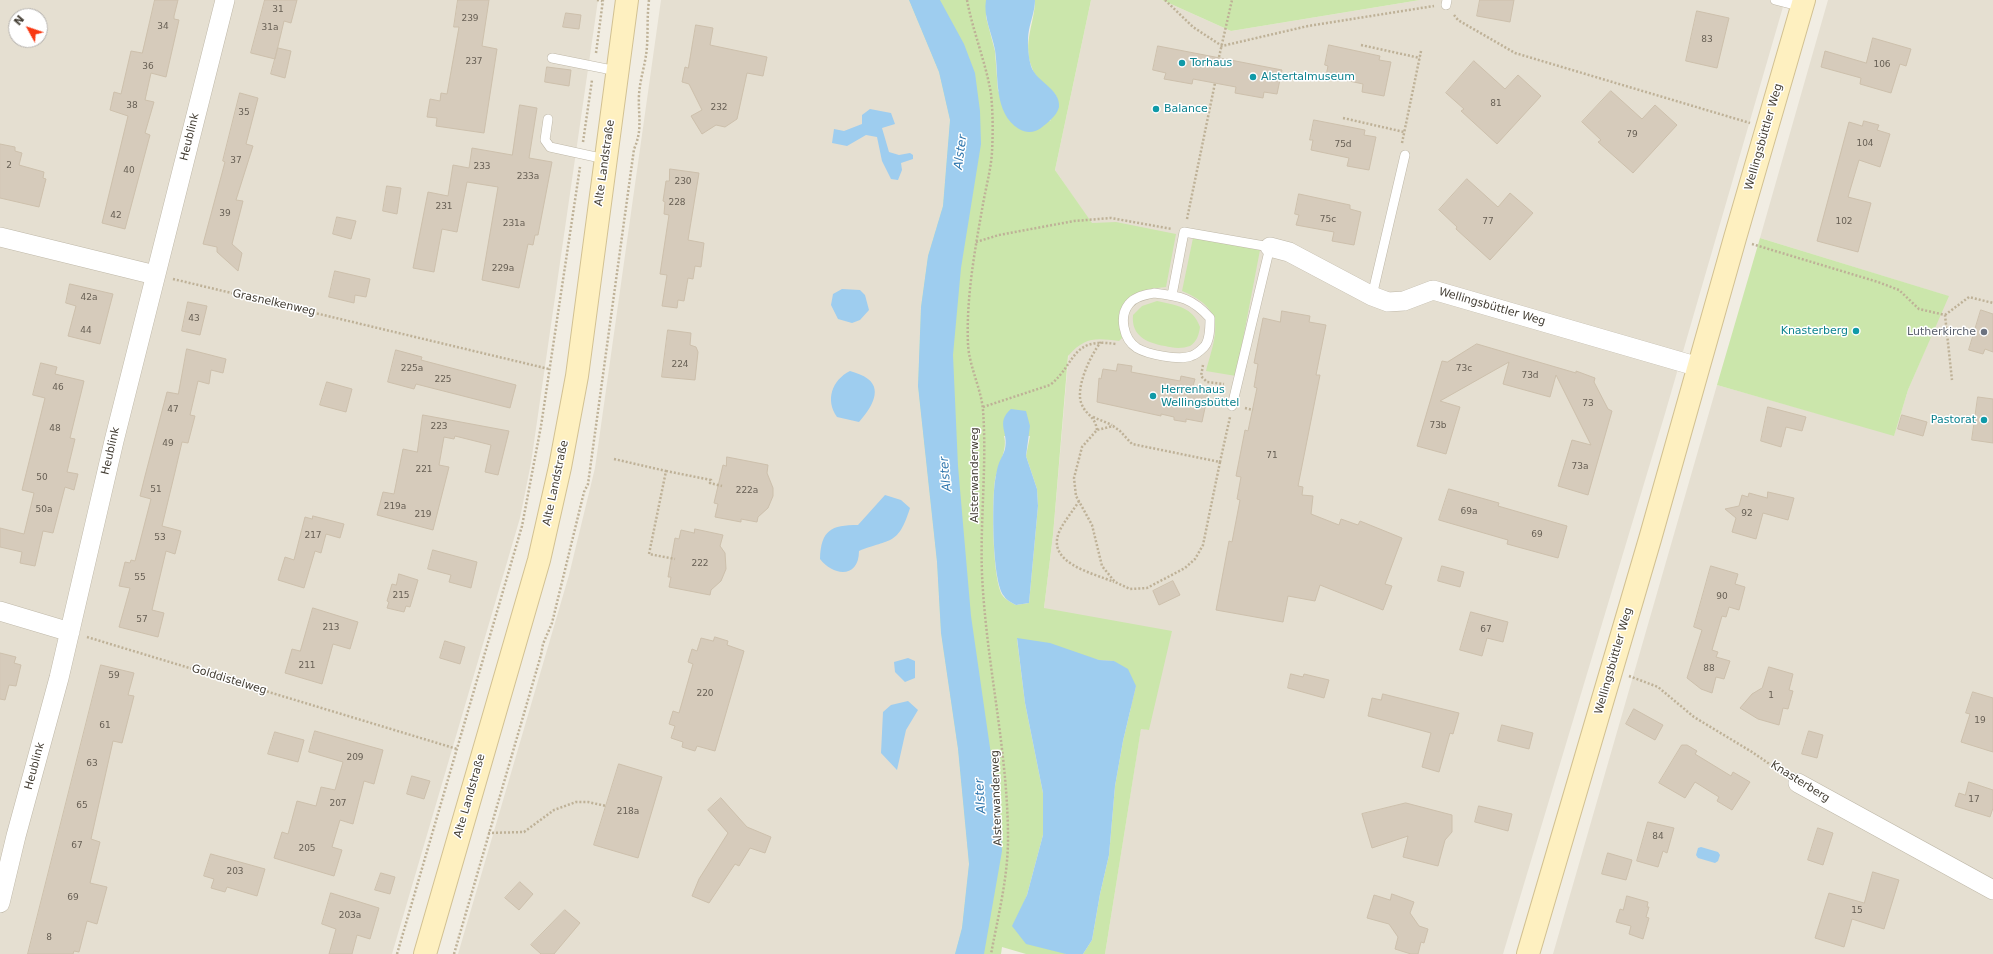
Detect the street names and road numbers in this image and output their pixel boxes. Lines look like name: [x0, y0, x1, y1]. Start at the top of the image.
street label: Wellingsbüttler Weg: [1742, 82, 1786, 192]
street label: Heublink: [178, 112, 202, 162]
street label: Alte Landstraße: [592, 119, 618, 207]
street label: Wellingsbüttler Weg: [1437, 285, 1547, 329]
street label: Grasnelkenweg: [231, 287, 317, 319]
street label: Heublink: [99, 426, 123, 476]
street label: Alsterwanderweg: [968, 427, 982, 523]
street label: Alte Landstraße: [541, 439, 571, 527]
street label: Wellingsbüttler Weg: [1592, 606, 1636, 716]
street label: Golddistelweg: [190, 662, 268, 698]
street label: Heublink: [22, 741, 48, 791]
street label: Alsterwanderweg: [989, 750, 1005, 846]
street label: Alte Landstraße: [452, 752, 488, 840]
street label: Knasterberg: [1768, 759, 1832, 805]

